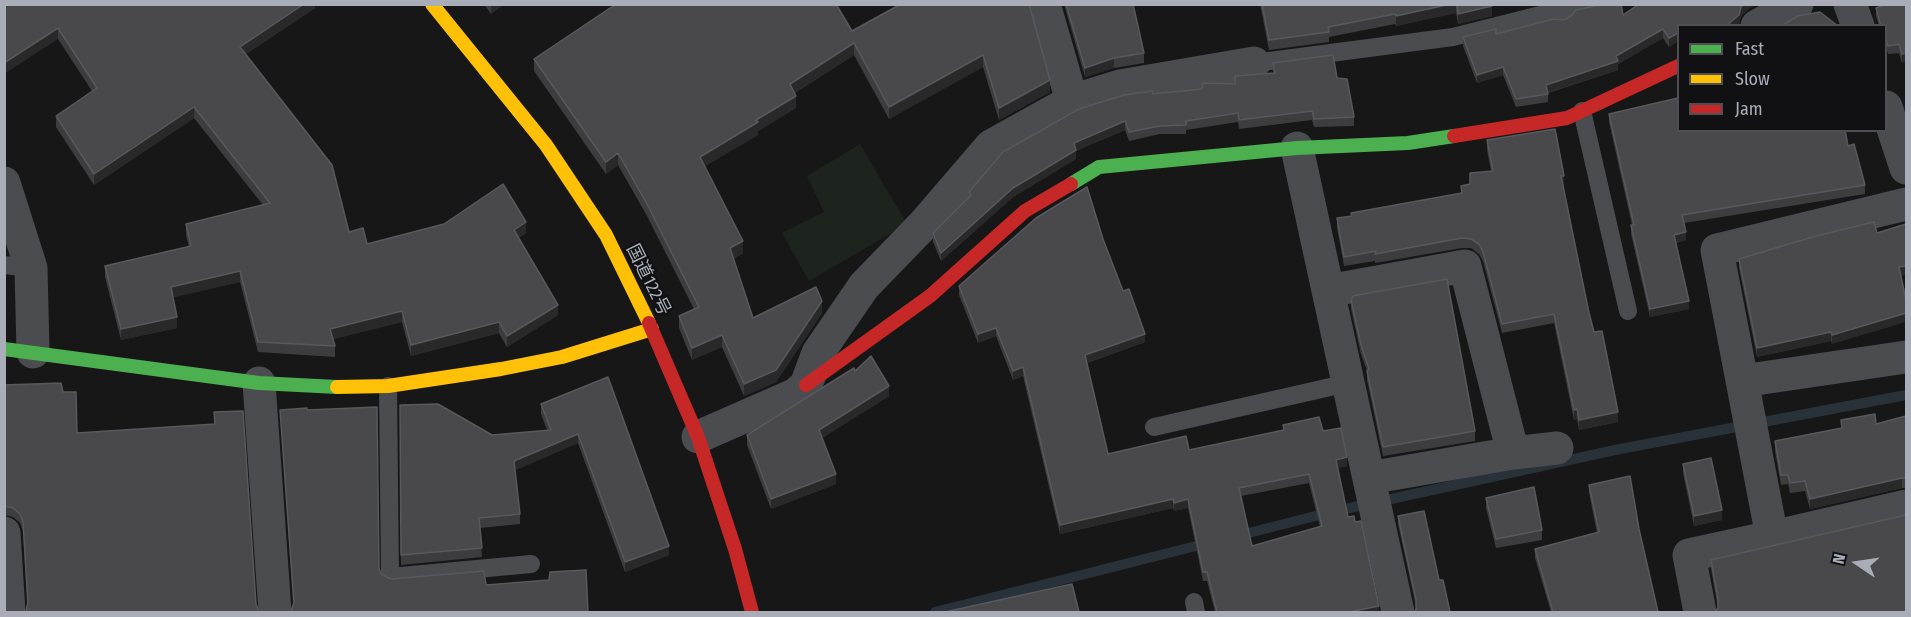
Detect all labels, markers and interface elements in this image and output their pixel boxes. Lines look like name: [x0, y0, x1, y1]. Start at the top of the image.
legend: [1677, 24, 1887, 132]
text: Fast: [1735, 38, 1764, 60]
text: Slow: [1735, 68, 1770, 90]
text: Jam: [1735, 98, 1763, 120]
street label: 国道122号: [621, 241, 675, 319]
north arrow: [1827, 533, 1887, 593]
text: N: [1829, 552, 1849, 566]

